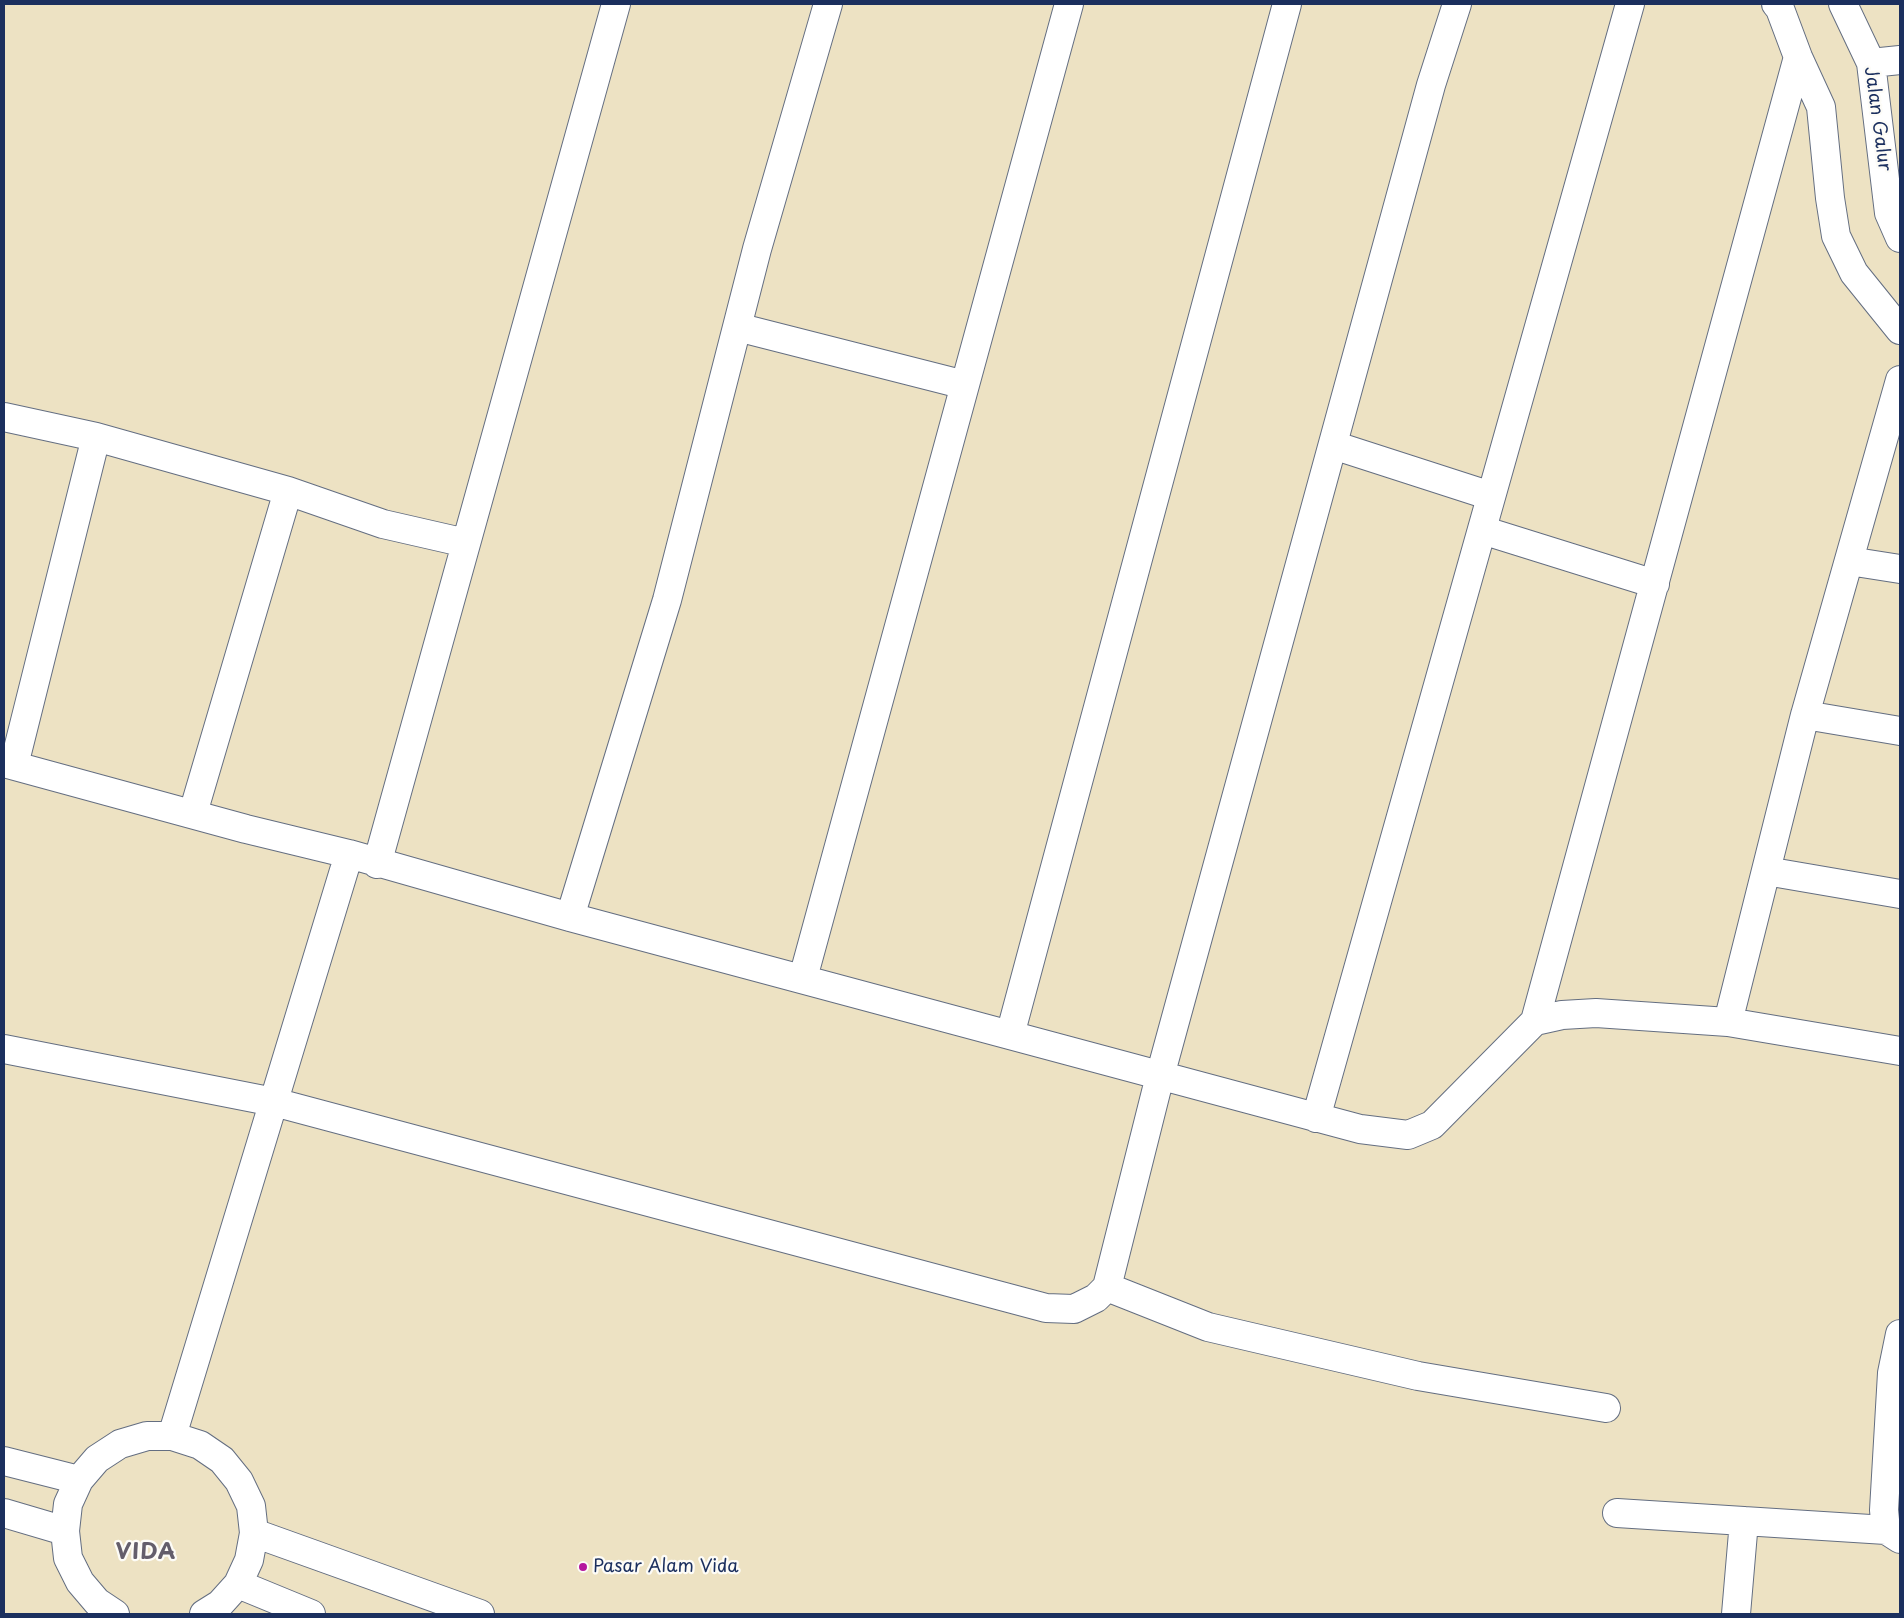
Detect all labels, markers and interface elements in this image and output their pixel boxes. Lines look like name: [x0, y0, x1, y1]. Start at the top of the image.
street label: Jalan Galur: [1859, 65, 1895, 173]
district label: VIDA: [116, 1540, 176, 1566]
place label: Pasar Alam Vida: [593, 1556, 739, 1578]
marker: Pasar Alam Vida: [577, 1561, 589, 1573]

